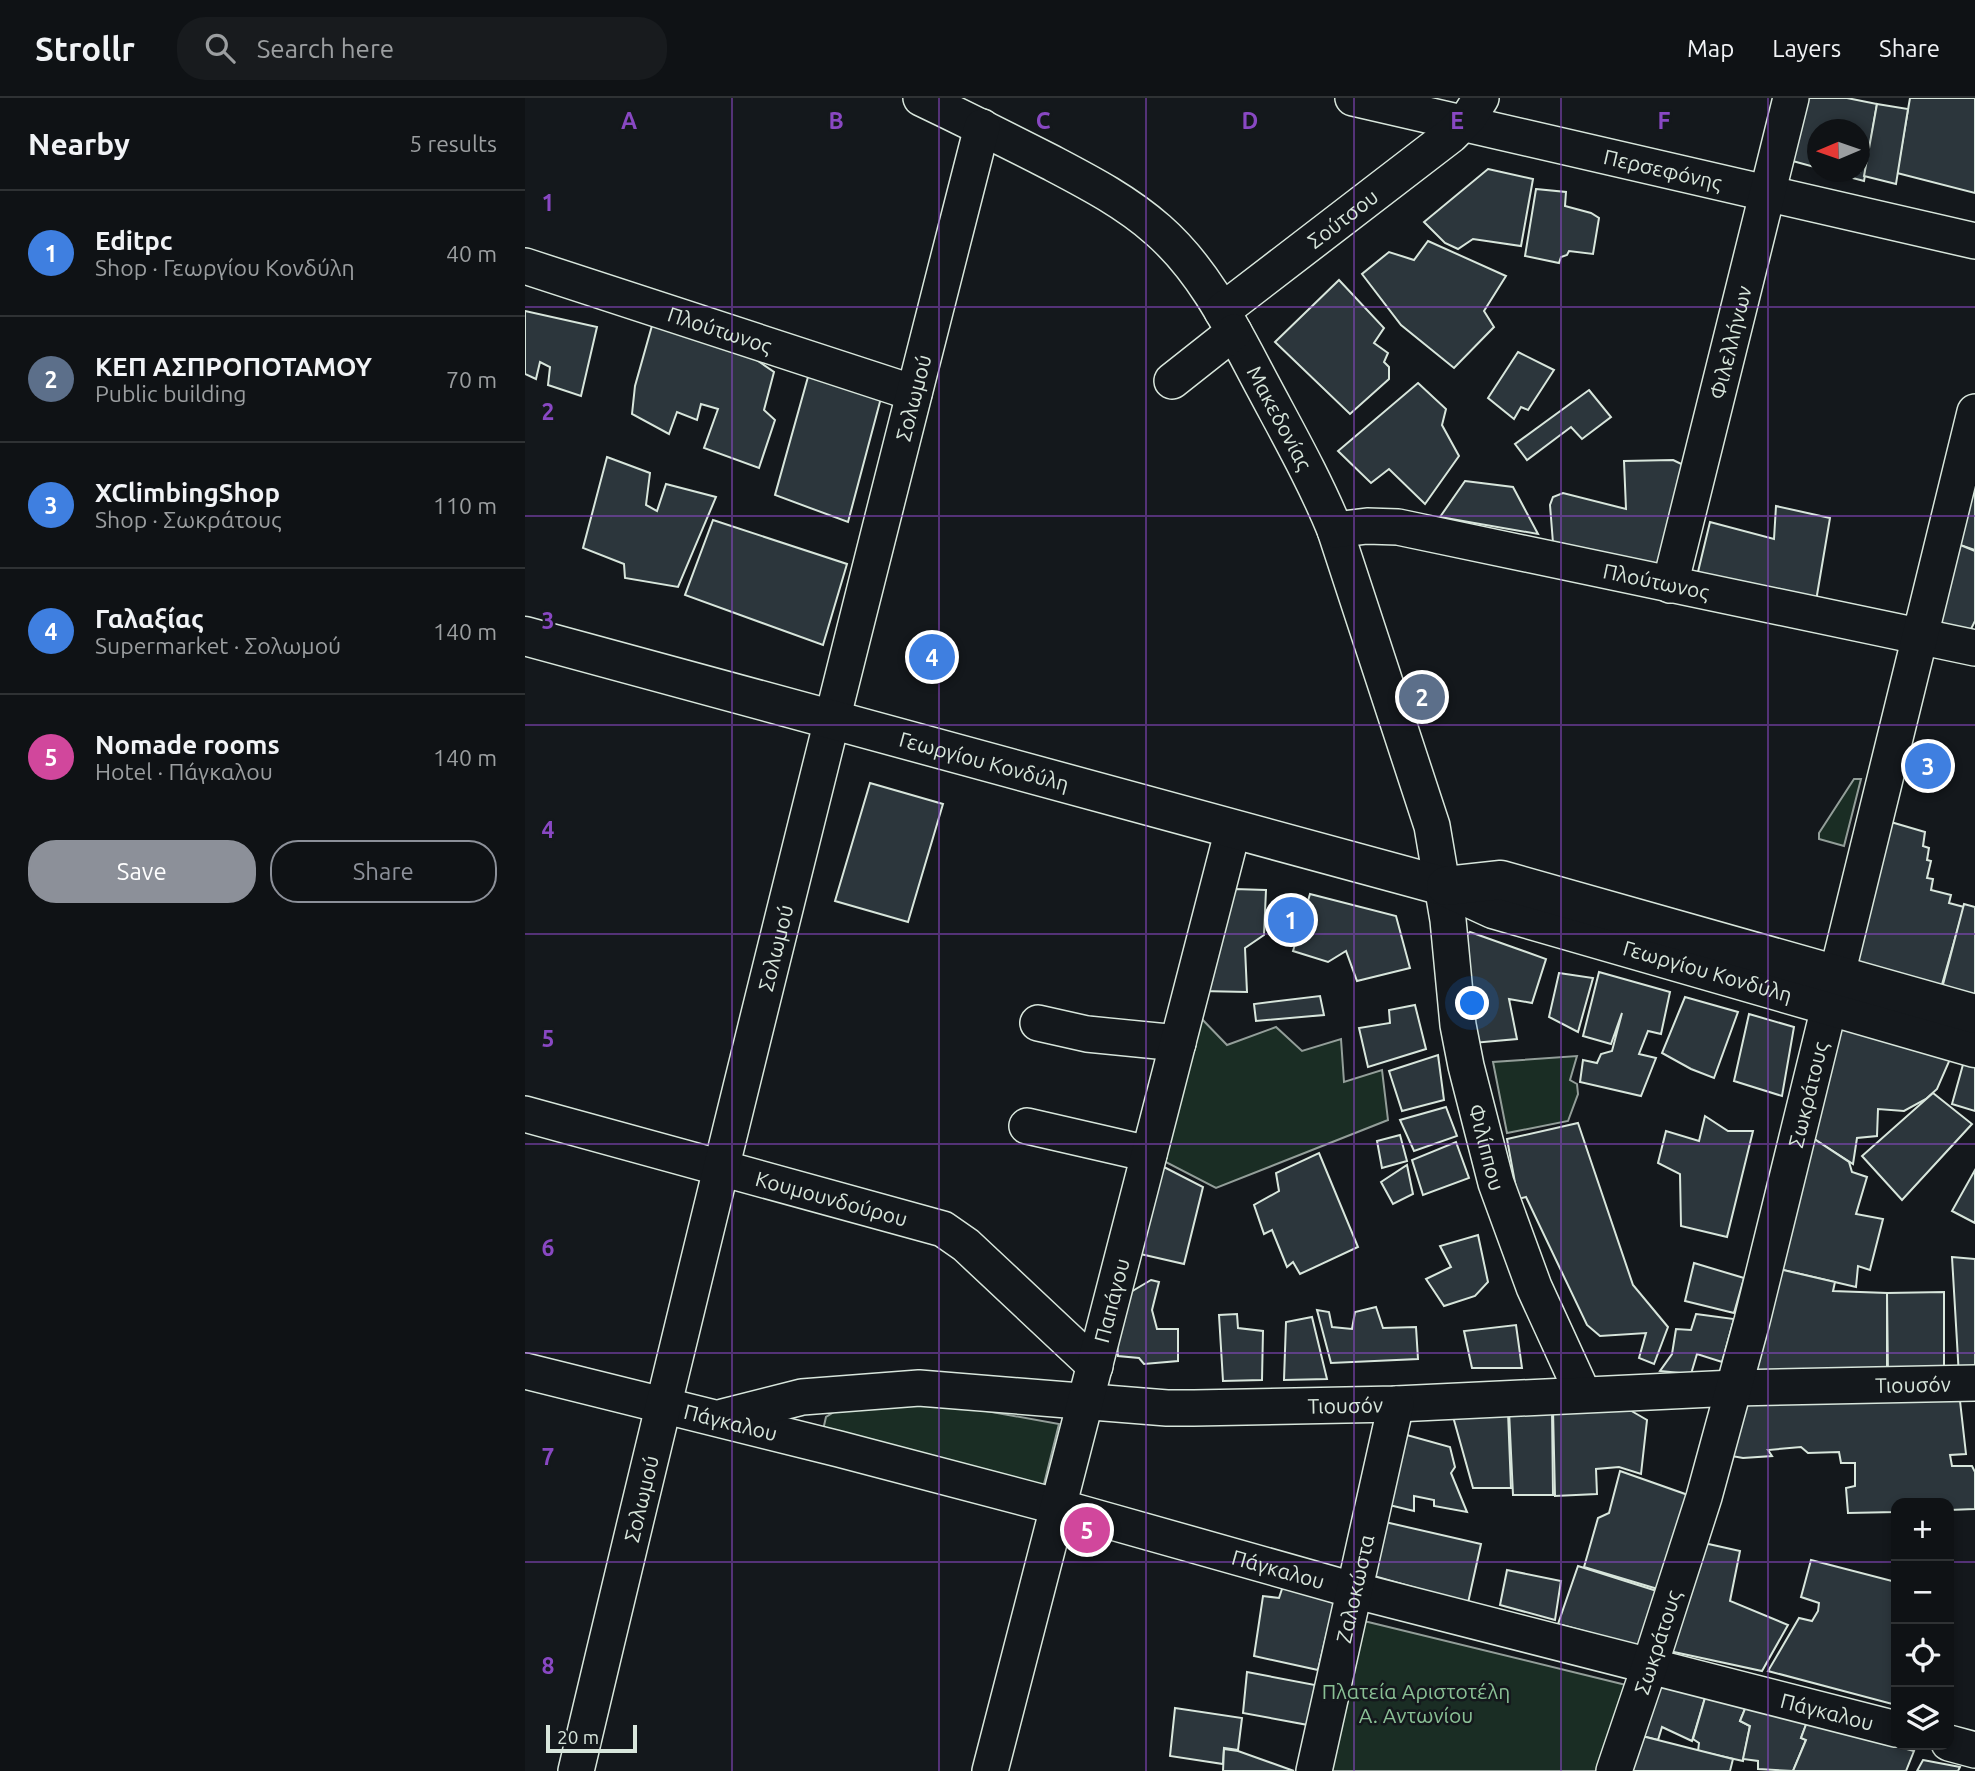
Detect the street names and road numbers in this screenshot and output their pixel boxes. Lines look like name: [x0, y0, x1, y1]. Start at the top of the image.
street label: Περσεφόνης: [1601, 144, 1725, 195]
street label: Σούτσου: [1303, 184, 1382, 253]
street label: Φιλελλήνων: [1705, 283, 1756, 402]
street label: Πλούτωνος: [665, 301, 775, 358]
street label: Σολωμού: [891, 352, 936, 444]
street label: Μακεδονίας: [1242, 362, 1317, 474]
street label: Πλούτωνος: [1601, 558, 1712, 604]
street label: Γεωργίου Κονδύλη: [897, 727, 1072, 796]
street label: Σολωμού: [753, 902, 798, 994]
street label: Γεωργίου Κονδύλη: [1620, 935, 1795, 1007]
street label: Σωκράτους: [1783, 1039, 1832, 1150]
street label: Φιλίππου: [1464, 1101, 1510, 1194]
street label: Κουμουνδούρου: [753, 1166, 910, 1231]
street label: Παπάγου: [1089, 1256, 1134, 1345]
street label: Τιουσόν: [1875, 1372, 1951, 1397]
street label: Τιουσόν: [1307, 1392, 1383, 1418]
street label: Πάγκαλου: [682, 1399, 780, 1445]
street label: Σολωμού: [619, 1453, 663, 1544]
street label: Ζαλοκώστα: [1331, 1532, 1379, 1645]
street label: Πάγκαλου: [1229, 1544, 1328, 1593]
street label: Σωκράτους: [1629, 1587, 1685, 1697]
street label: Πάγκαλου: [1778, 1688, 1876, 1735]

